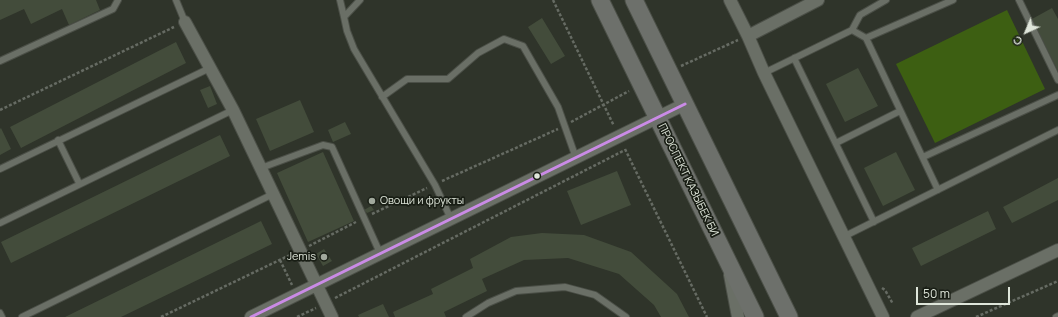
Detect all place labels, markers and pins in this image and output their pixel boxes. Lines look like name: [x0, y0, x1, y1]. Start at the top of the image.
unlabelled marker: [532, 171, 542, 181]
place label: Овощи и фрукты: [380, 194, 464, 208]
marker: Овощи и фрукты: [367, 196, 377, 206]
place label: Jemis: [287, 250, 316, 264]
marker: Jemis: [319, 252, 329, 262]

